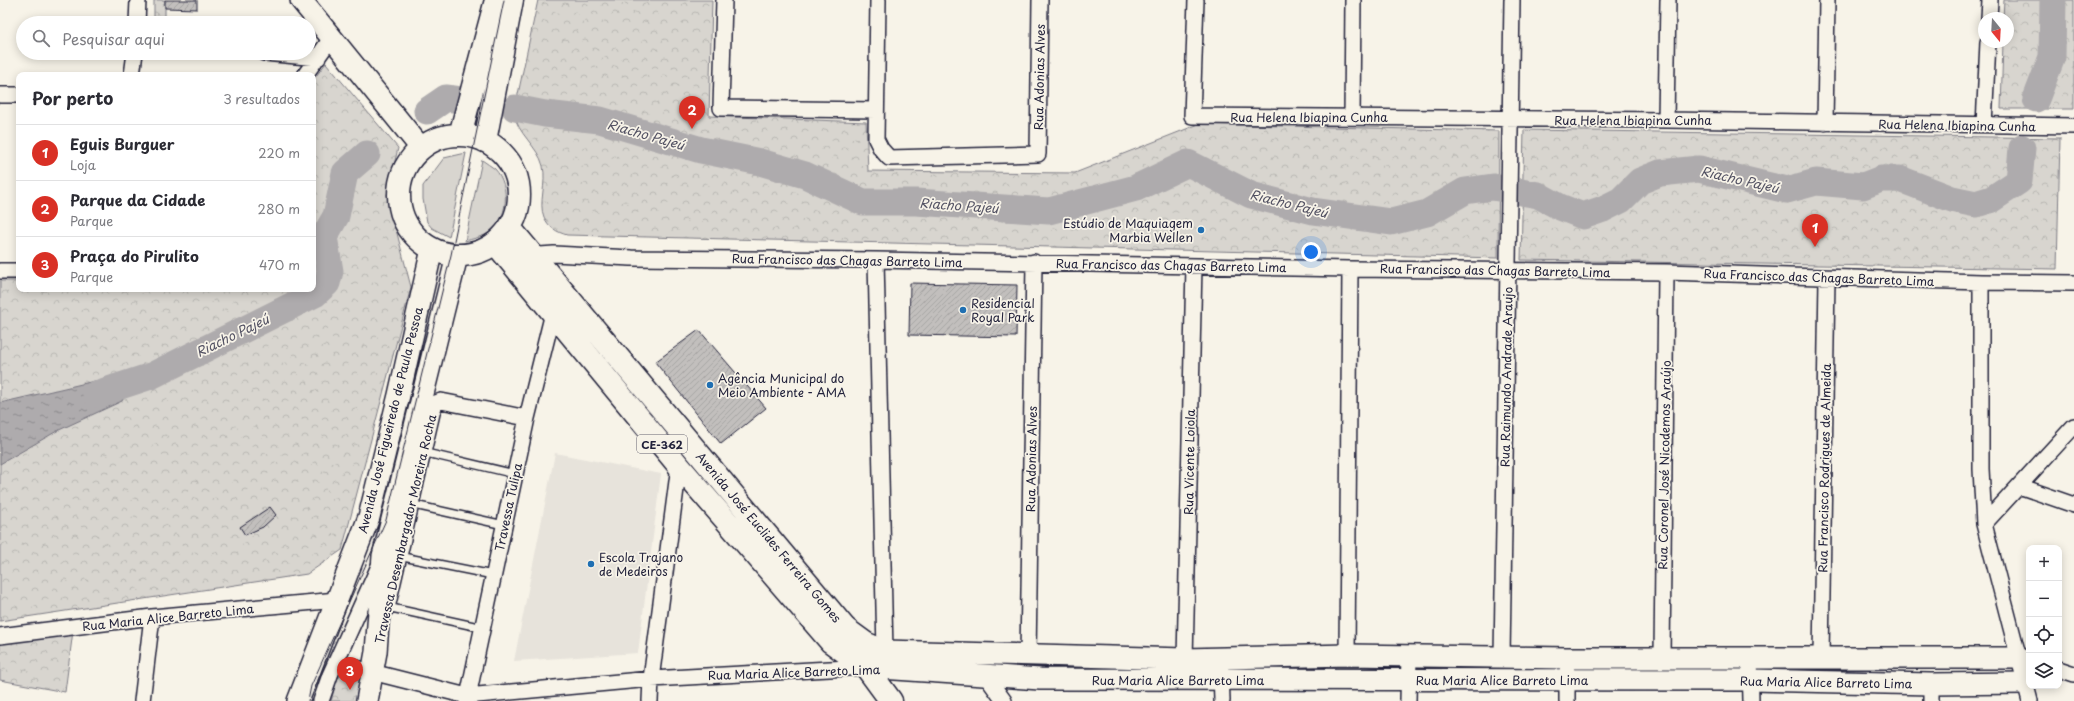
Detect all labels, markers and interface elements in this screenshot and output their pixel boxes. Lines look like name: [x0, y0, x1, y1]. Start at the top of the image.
north arrow: [1978, 12, 2014, 48]
search box: [16, 16, 316, 60]
street label: Rua Adonias Alves: [1029, 23, 1049, 130]
icon: search: [30, 27, 52, 49]
text: Pesquisar aqui: [62, 27, 165, 50]
text: Por perto: [32, 85, 113, 111]
text: 3 resultados: [223, 89, 300, 108]
pin: 2: [679, 96, 705, 129]
street label: Rua Helena Ibiapina Cunha: [1230, 108, 1388, 126]
street label: Rua Helena Ibiapina Cunha: [1554, 111, 1712, 129]
water label: Riacho Pajeú: [605, 114, 688, 154]
street label: Rua Helena Ibiapina Cunha: [1878, 115, 2036, 135]
text: Eguis Burguer: [70, 132, 175, 155]
text: 1: [42, 143, 48, 162]
text: 220 m: [258, 143, 300, 162]
text: Loja: [70, 155, 96, 174]
water label: Riacho Pajeú: [1699, 161, 1782, 197]
water label: Riacho Pajeú: [1248, 184, 1331, 222]
text: Parque da Cidade: [70, 188, 205, 211]
water label: Riacho Pajeú: [919, 193, 1001, 217]
text: 2: [40, 199, 50, 218]
text: 280 m: [258, 199, 300, 218]
text: Parque: [70, 211, 113, 230]
place label: Estúdio de Maquiagem Marbia Wellen: [1063, 214, 1193, 246]
pin: 1: [1802, 214, 1828, 247]
marker: Estúdio de Maquiagem Marbia Wellen: [1196, 225, 1206, 235]
your location: [1301, 242, 1321, 262]
text: Praça do Pirulito: [70, 244, 199, 267]
street label: Rua Francisco das Chagas Barreto Lima: [732, 249, 963, 271]
street label: Rua Francisco das Chagas Barreto Lima: [1056, 254, 1287, 276]
text: 3: [41, 255, 49, 274]
text: 470 m: [259, 255, 300, 274]
street label: Rua Francisco das Chagas Barreto Lima: [1380, 259, 1611, 281]
street label: Rua Francisco das Chagas Barreto Lima: [1703, 264, 1935, 290]
text: Parque: [70, 267, 113, 286]
street label: Rua Raimundo Andrade Araujo: [1495, 286, 1517, 467]
place label: Residencial Royal Park: [971, 294, 1035, 326]
street label: Avenida José Figueiredo de Paula Pessoa: [353, 304, 427, 535]
marker: Residencial Royal Park: [958, 305, 968, 315]
water label: Riacho Pajeú: [192, 309, 273, 361]
street label: Rua Coronel José Nicodemos Araújo: [1653, 360, 1675, 570]
street label: Rua Francisco Rodrigues de Almeida: [1813, 363, 1835, 573]
place label: Agência Municipal do Meio Ambiente - AMA: [718, 369, 846, 401]
marker: Agência Municipal do Meio Ambiente - AMA: [705, 380, 715, 390]
street label: Rua Adonias Alves: [1021, 405, 1041, 512]
street label: Rua Vicente Loiola: [1179, 408, 1199, 515]
street label: Travessa Desembargador Moreira Rocha: [370, 412, 440, 645]
road number: CE-362: [637, 435, 687, 453]
street label: Avenida José Euclides Ferreira Gomes: [692, 448, 846, 626]
street label: Travessa Tulipa: [490, 461, 526, 553]
map controls: [2026, 545, 2062, 689]
button: +: [2026, 545, 2062, 581]
place label: Escola Trajano de Medeiros: [599, 548, 683, 580]
marker: Escola Trajano de Medeiros: [586, 559, 596, 569]
button: −: [2026, 581, 2062, 617]
street label: Rua Maria Alice Barreto Lima: [81, 599, 255, 635]
button: locate: [2026, 617, 2062, 653]
button: layers: [2026, 653, 2062, 689]
pin: 3: [337, 657, 363, 690]
street label: Rua Maria Alice Barreto Lima: [708, 660, 881, 684]
street label: Rua Maria Alice Barreto Lima: [1092, 671, 1265, 689]
street label: Rua Maria Alice Barreto Lima: [1416, 671, 1589, 689]
street label: Rua Maria Alice Barreto Lima: [1740, 671, 1913, 693]

